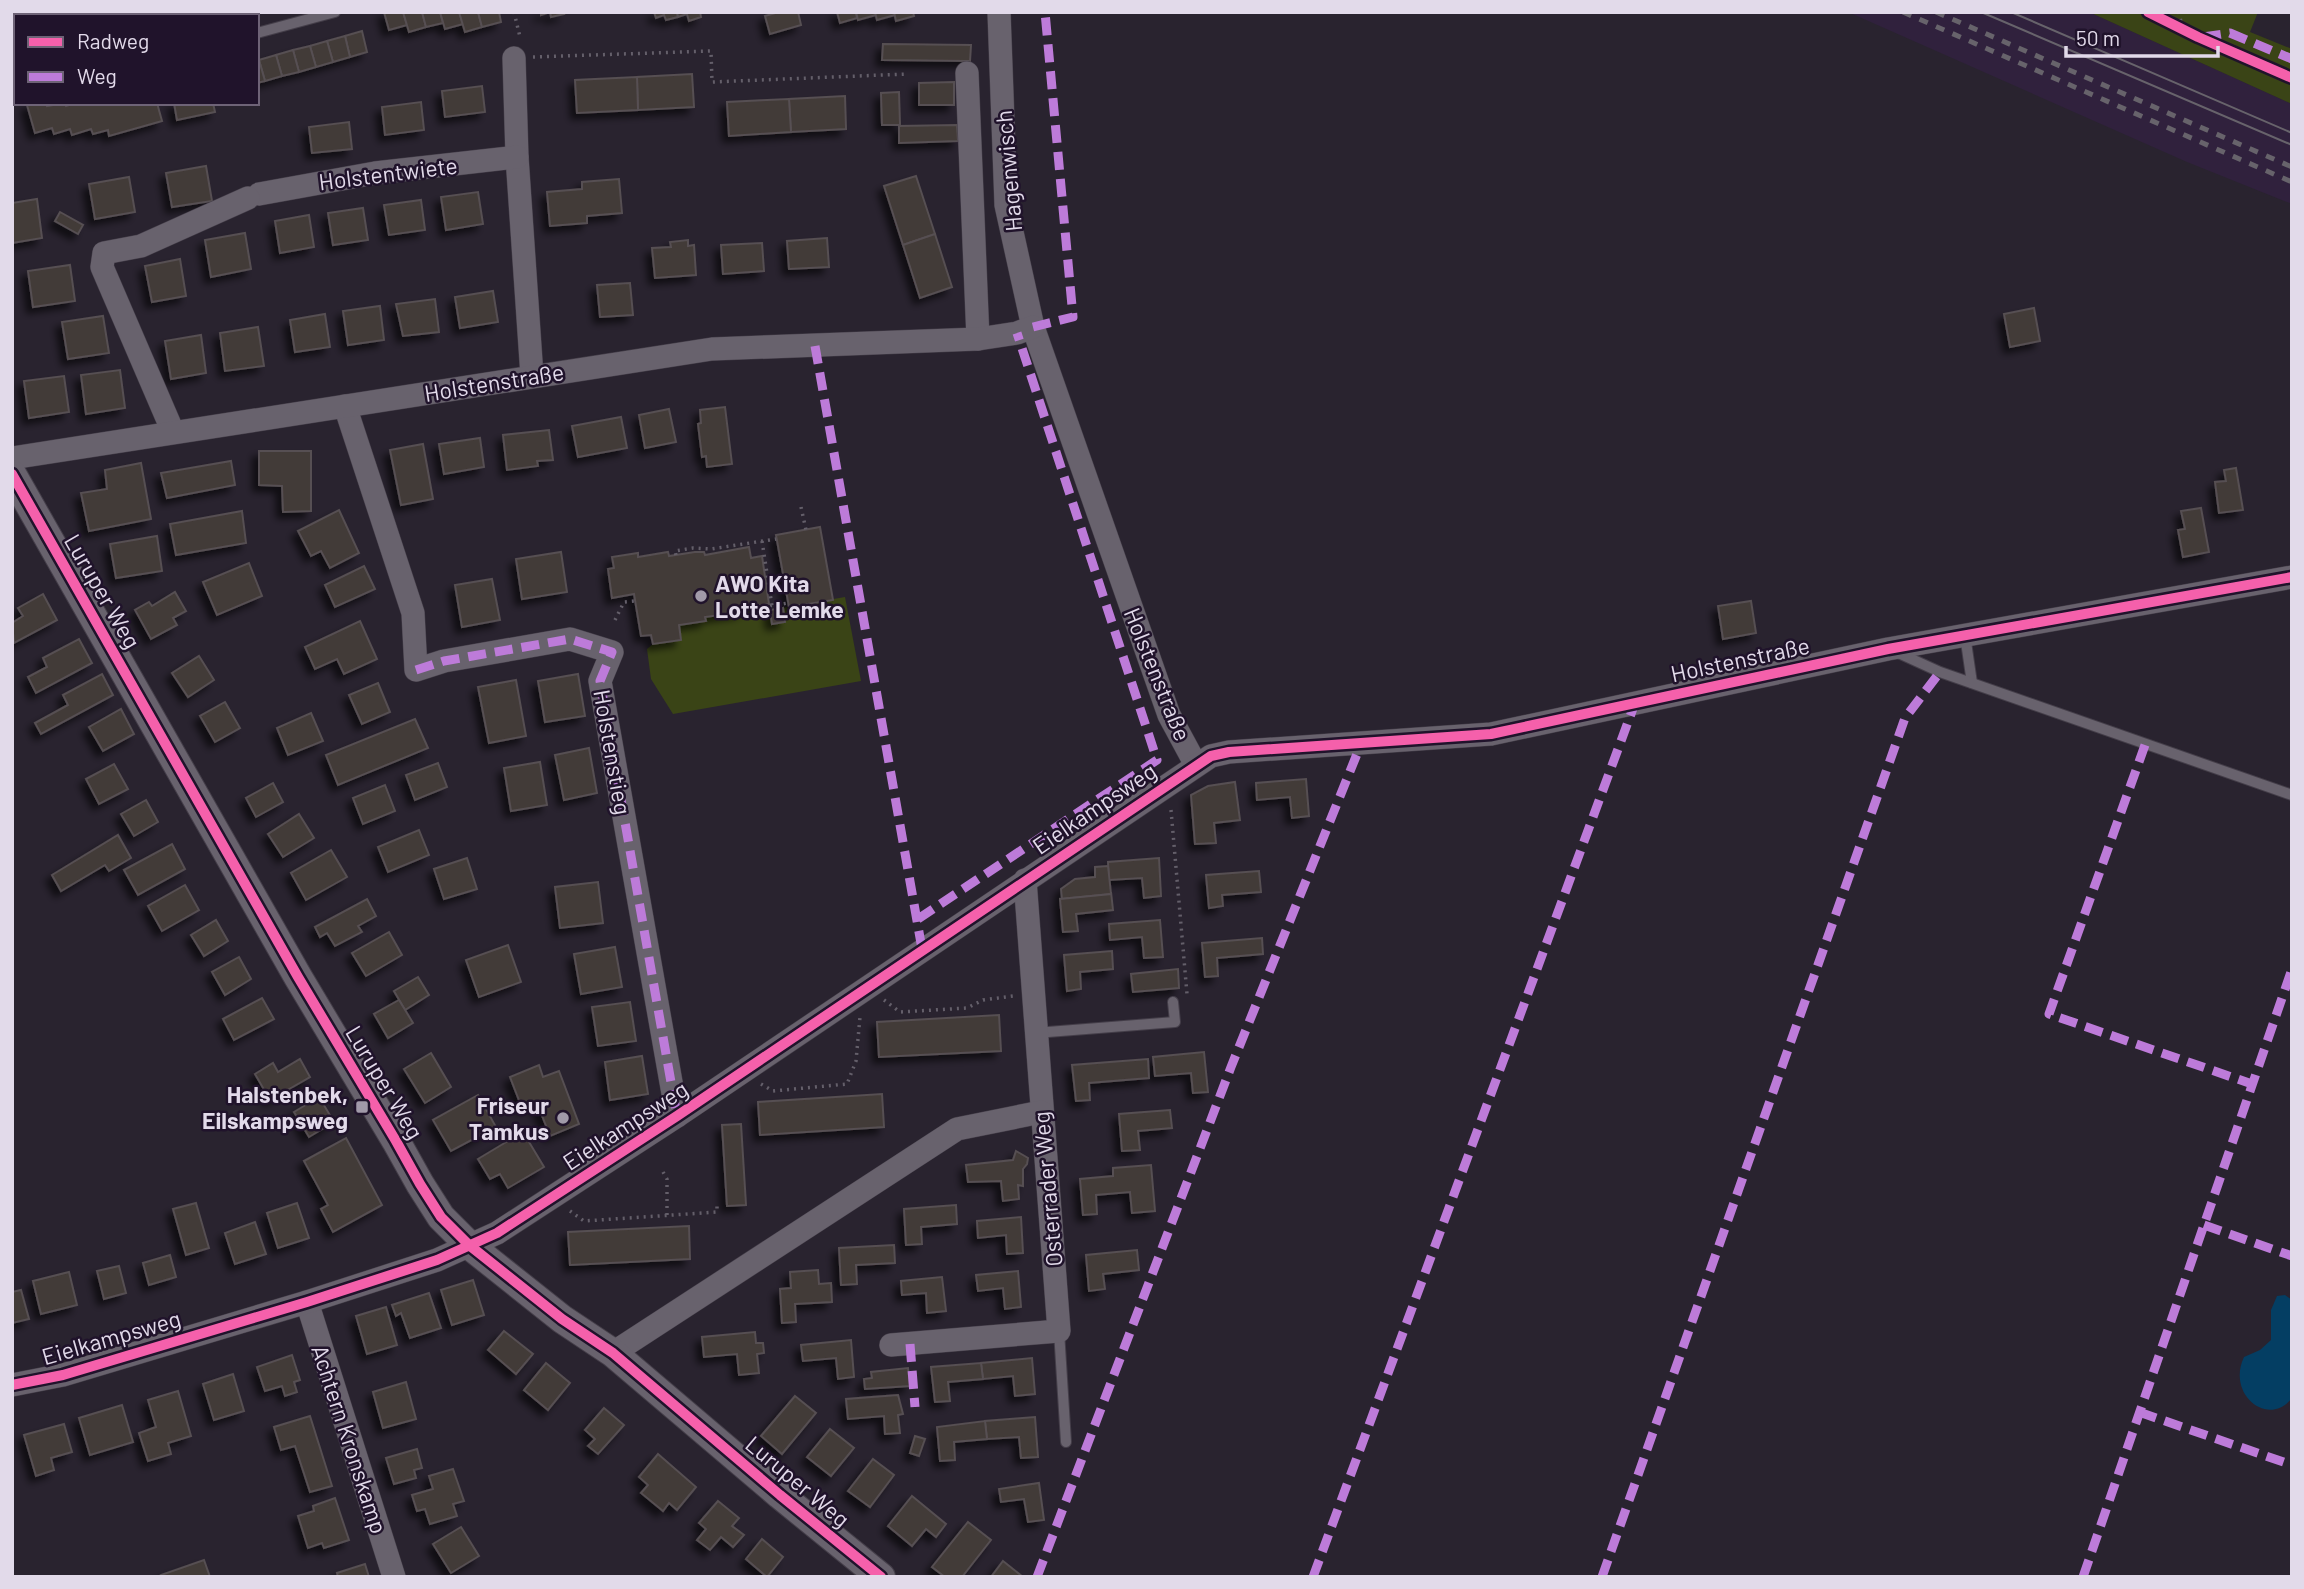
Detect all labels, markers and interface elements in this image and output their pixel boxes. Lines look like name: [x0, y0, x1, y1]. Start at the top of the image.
legend: [14, 14, 259, 105]
scale bar: [2066, 14, 2218, 58]
text: 50 m: [2076, 25, 2120, 50]
text: Radweg: [77, 28, 149, 53]
text: Weg: [77, 63, 117, 88]
street label: Hagenwisch: [989, 109, 1027, 233]
street label: Holstentwiete: [317, 151, 459, 195]
street label: Holstenstraße: [422, 357, 566, 407]
street label: Luruper Weg: [59, 529, 147, 653]
place label: AWO Kita Lotte Lemke: [715, 569, 844, 623]
marker: AWO Kita Lotte Lemke: [693, 588, 709, 604]
street label: Holstenstraße: [1119, 603, 1197, 745]
street label: Holstenstraße: [1668, 631, 1812, 687]
street label: Holstenstieg: [588, 687, 638, 817]
street label: Eielkampsweg: [1027, 756, 1161, 860]
street label: Luruper Weg: [340, 1020, 430, 1144]
street label: Eielkampsweg: [557, 1074, 693, 1176]
place label: Halstenbek, Eilskampsweg: [202, 1080, 348, 1134]
place label: Friseur Tamkus: [469, 1091, 549, 1145]
marker: Halstenbek, Eilskampsweg: [354, 1099, 370, 1115]
marker: Friseur Tamkus: [555, 1110, 571, 1126]
street label: Osterrader Weg: [1026, 1110, 1068, 1268]
street label: Eielkampsweg: [38, 1304, 184, 1370]
street label: Achtern Kronskamp: [306, 1341, 394, 1537]
street label: Luruper Weg: [740, 1429, 856, 1533]

